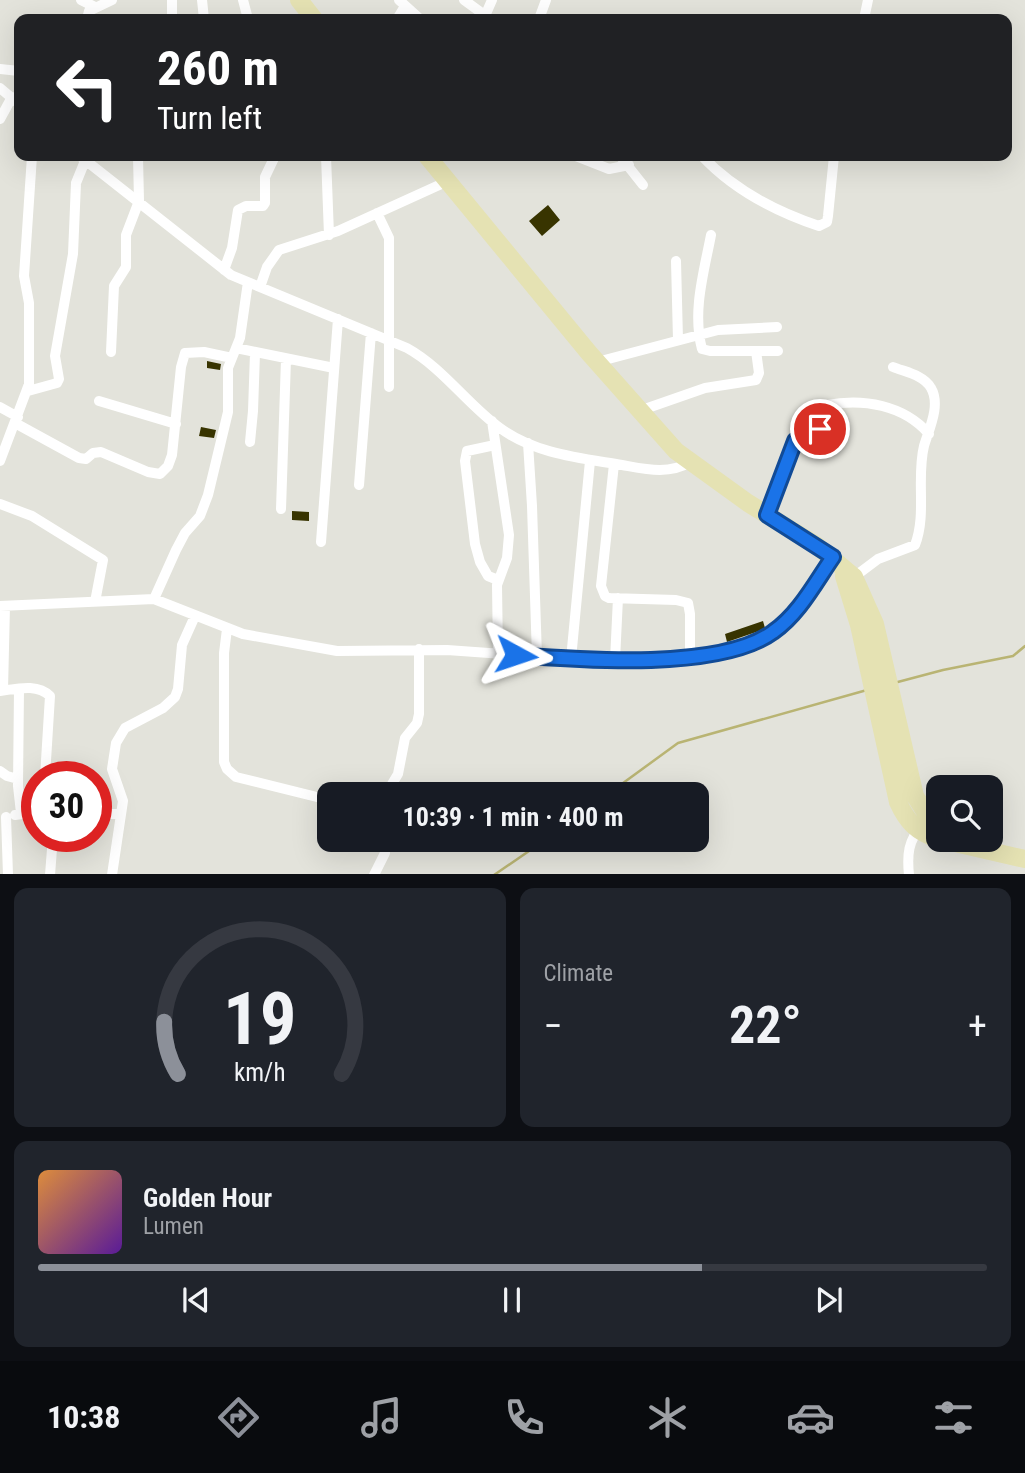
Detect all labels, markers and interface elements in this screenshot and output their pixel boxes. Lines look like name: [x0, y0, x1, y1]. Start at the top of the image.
text: 260 m: [157, 40, 279, 97]
icon: left: [42, 42, 133, 133]
text: Turn left: [157, 99, 262, 137]
pin: [790, 399, 850, 459]
icon: arrive: [801, 410, 839, 448]
position arrow: [479, 618, 553, 692]
speed limit sign: 30: [21, 761, 112, 852]
map controls: [926, 775, 1003, 852]
button: search: [926, 775, 1003, 852]
text: 10:39 · 1 min · 400 m: [403, 802, 623, 832]
text: Climate: [544, 960, 613, 987]
text: 19: [223, 976, 297, 1062]
text: 22°: [729, 995, 802, 1056]
text: −: [544, 1004, 563, 1048]
text: +: [968, 1004, 987, 1048]
text: km/h: [234, 1057, 285, 1086]
text: Golden Hour: [143, 1183, 272, 1213]
text: Lumen: [143, 1213, 204, 1240]
icon: previous: [177, 1281, 215, 1319]
icon: pause: [493, 1281, 531, 1319]
icon: next: [810, 1281, 848, 1319]
icon: directions: [214, 1393, 263, 1442]
icon: music: [357, 1393, 406, 1442]
icon: phone: [500, 1393, 549, 1442]
icon: climate: [643, 1393, 692, 1442]
icon: car: [786, 1393, 835, 1442]
icon: filters: [929, 1393, 978, 1442]
text: 10:38: [47, 1398, 120, 1436]

